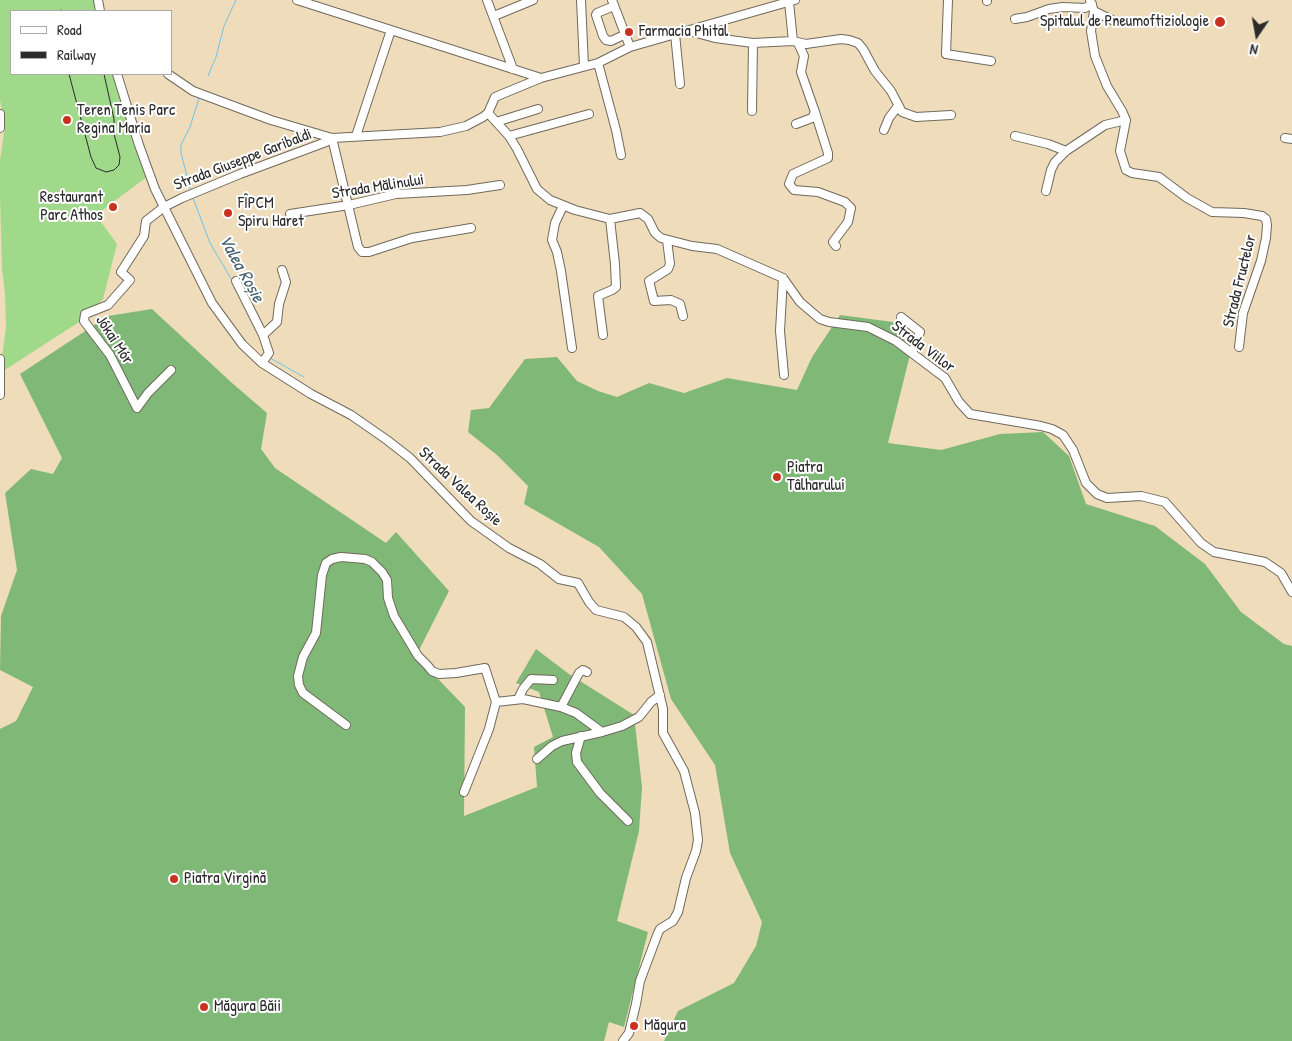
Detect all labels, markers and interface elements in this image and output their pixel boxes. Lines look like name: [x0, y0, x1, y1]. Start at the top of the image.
legend: [10, 10, 172, 75]
north arrow: [1232, 10, 1282, 60]
place label: Spitalul de Pneumoftiziologie: [1040, 12, 1209, 32]
marker: Spitalul de Pneumoftiziologie: [1213, 15, 1227, 29]
text: Road: [57, 19, 82, 40]
place label: Farmacia Phital: [639, 22, 728, 42]
marker: Farmacia Phital: [623, 26, 635, 38]
text: N: [1248, 40, 1259, 60]
text: Railway: [57, 44, 96, 65]
place label: Teren Tenis Parc Regina Maria: [77, 101, 175, 139]
marker: Teren Tenis Parc Regina Maria: [61, 114, 73, 126]
street label: Strada Giuseppe Garibaldi: [171, 125, 315, 195]
street label: Strada Mălinului: [331, 170, 425, 204]
place label: Restaurant Parc Athos: [40, 188, 103, 226]
place label: FÎPCM Spiru Haret: [238, 194, 304, 232]
marker: Restaurant Parc Athos: [107, 201, 119, 213]
marker: FÎPCM Spiru Haret: [222, 207, 234, 219]
water label: Valea Roșie: [214, 231, 268, 307]
street label: Strada Fructelor: [1219, 233, 1261, 329]
street label: Jókai Mór: [91, 312, 137, 368]
street label: Strada Viilor: [887, 317, 959, 377]
street label: Strada Valea Roșie: [414, 443, 506, 531]
place label: Piatra Tâlharului: [787, 458, 845, 496]
marker: Piatra Tâlharului: [771, 471, 783, 483]
place label: Piatra Virgină: [184, 869, 266, 889]
marker: Piatra Virgină: [168, 873, 180, 885]
place label: Măgura Băii: [214, 997, 281, 1017]
marker: Măgura Băii: [198, 1001, 210, 1013]
place label: Măgura: [644, 1016, 686, 1036]
marker: Măgura: [628, 1020, 640, 1032]

